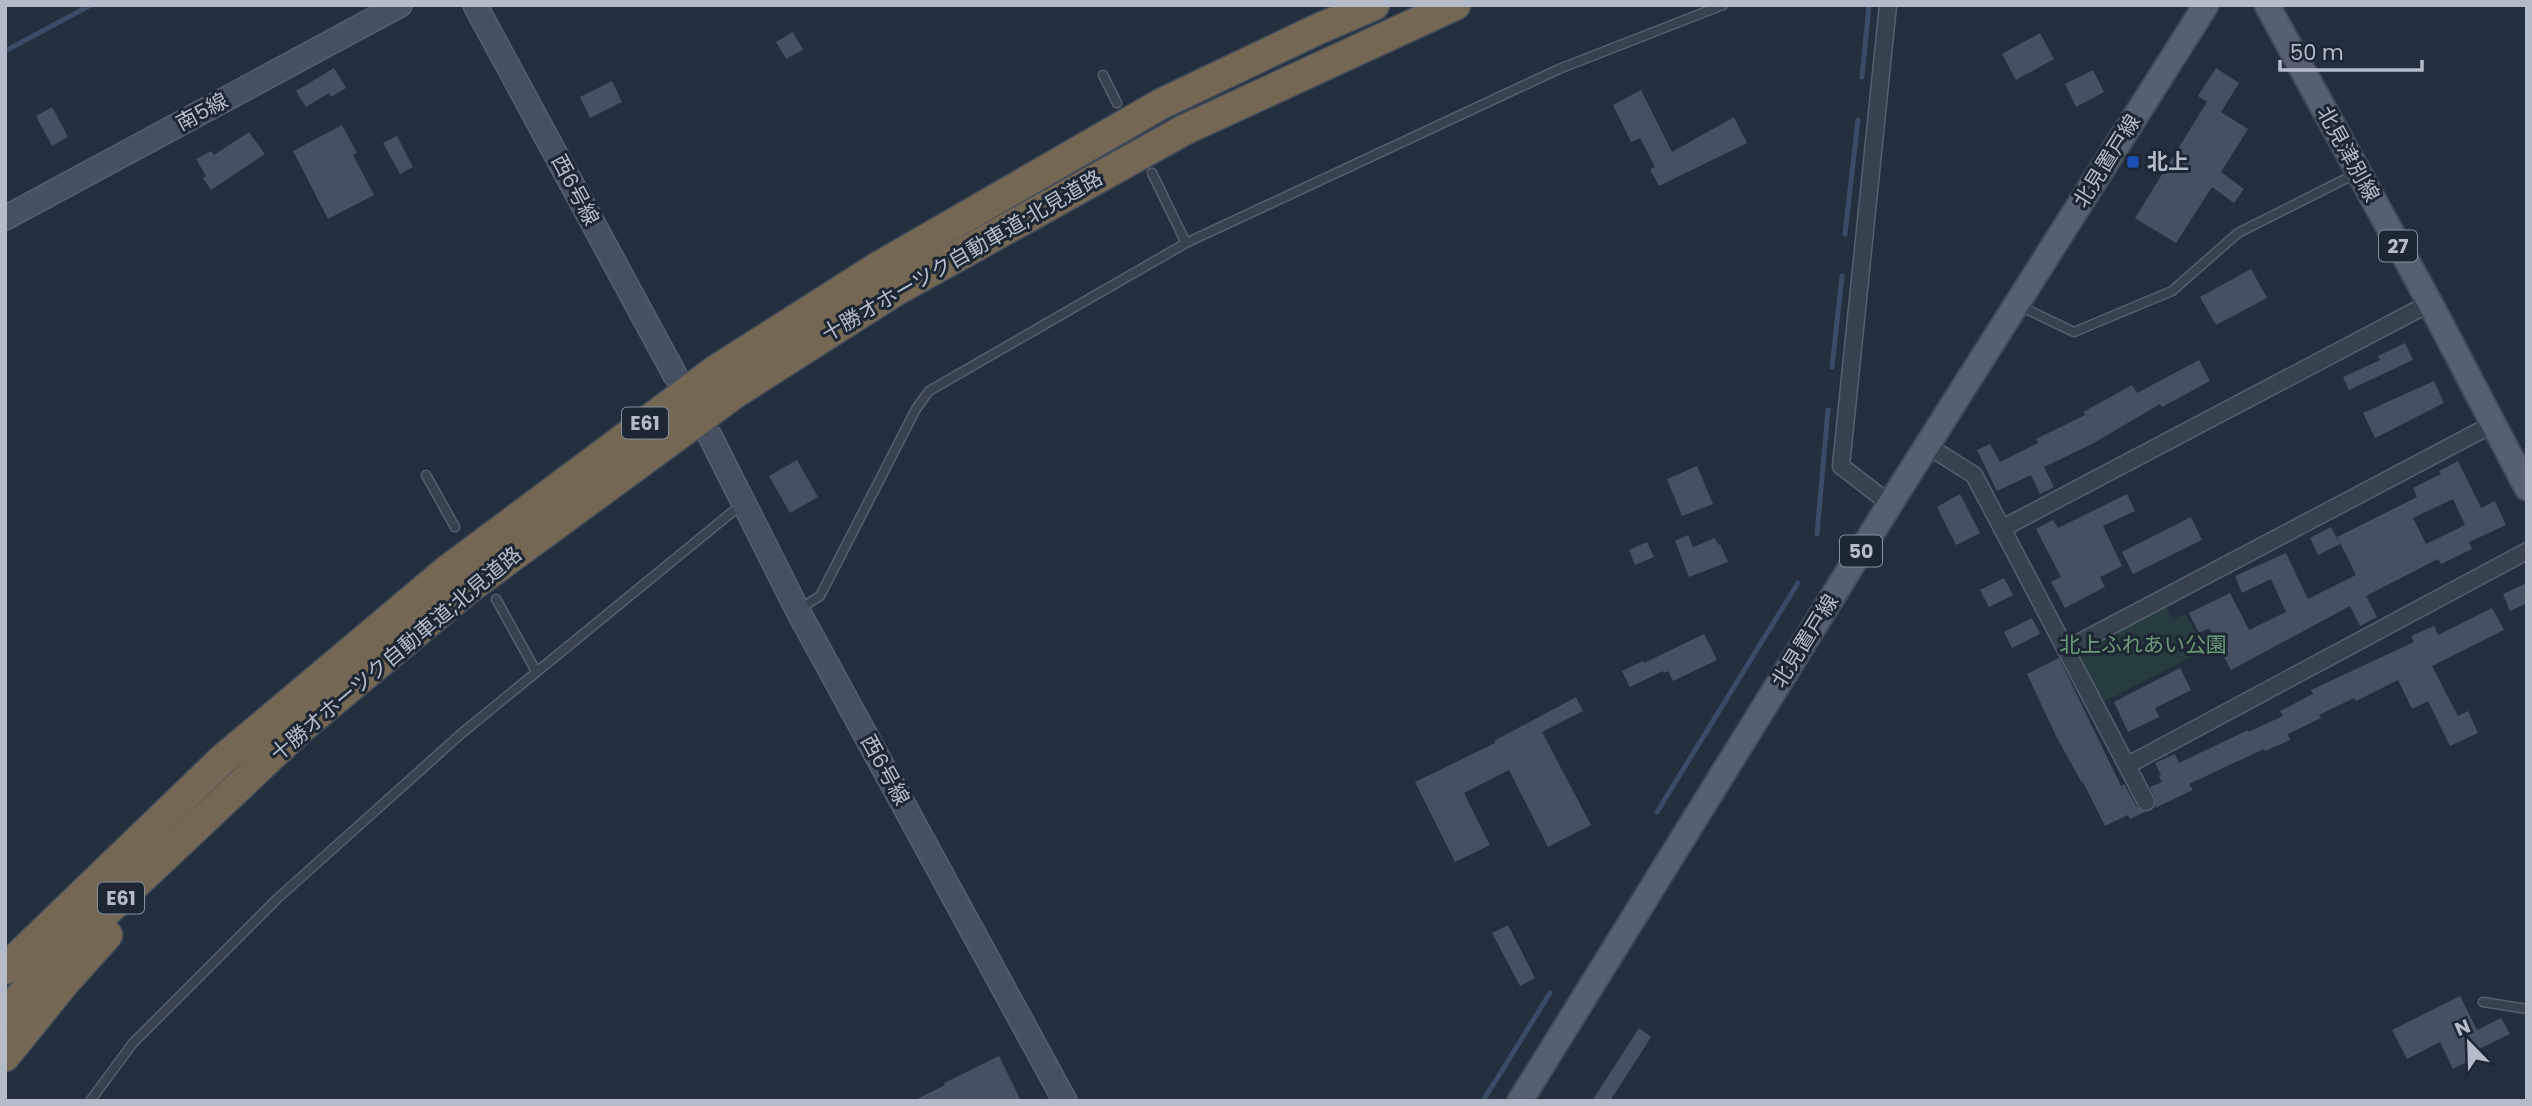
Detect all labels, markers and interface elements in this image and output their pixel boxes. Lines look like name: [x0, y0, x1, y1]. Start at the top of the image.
scale bar: [2280, 28, 2422, 72]
text: 50 m: [2290, 38, 2344, 67]
street label: 南5線: [171, 86, 233, 137]
street label: 北見津別線: [2310, 101, 2387, 207]
street label: 北見置戸線: [2066, 109, 2147, 213]
place label: 北上: [2147, 147, 2189, 176]
street label: 西6号線: [545, 149, 606, 230]
marker: 北上: [2125, 154, 2141, 170]
street label: 十勝オホーツク自動車道;北見道路: [816, 163, 1108, 348]
road number: 27: [2379, 230, 2417, 262]
road number: E61: [622, 408, 668, 438]
road number: 50: [1840, 536, 1882, 566]
street label: 十勝オホーツク自動車道;北見道路: [264, 540, 528, 768]
street label: 北見置戸線: [1764, 589, 1845, 693]
park label: 北上ふれあい公園: [2059, 630, 2227, 659]
street label: 西6号線: [854, 729, 917, 810]
road number: E61: [98, 882, 144, 914]
north arrow: [2434, 1008, 2504, 1078]
text: N: [2451, 1013, 2474, 1043]

